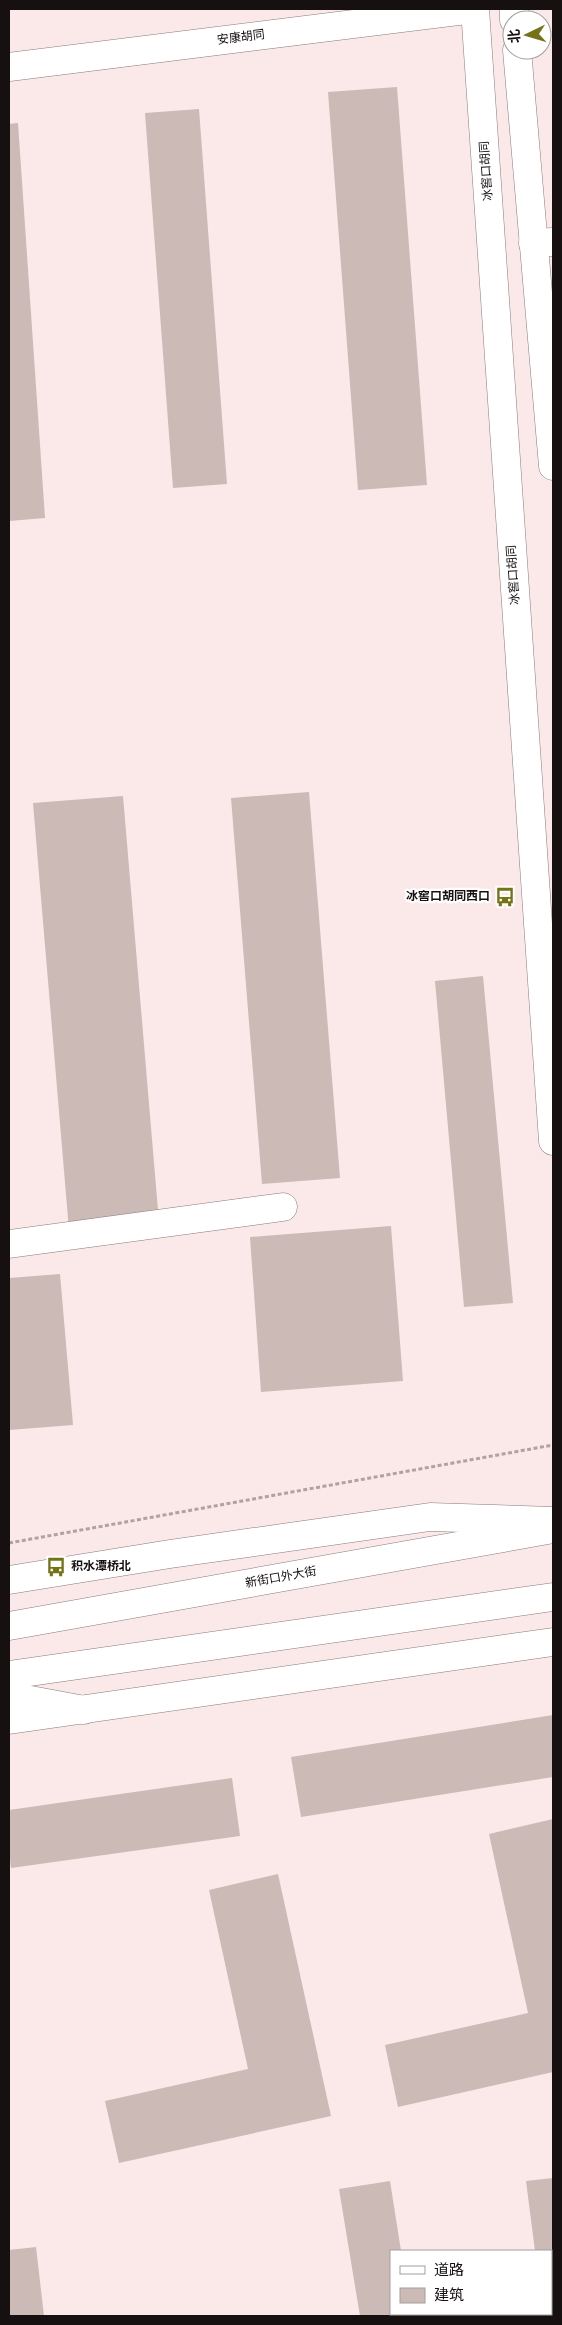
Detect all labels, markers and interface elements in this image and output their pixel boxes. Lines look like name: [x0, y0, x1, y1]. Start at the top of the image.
north arrow: [502, 10, 552, 60]
street label: 安康胡同: [216, 27, 266, 49]
text: 北: [506, 28, 525, 44]
street label: 冰窖口胡同: [477, 141, 497, 201]
street label: 冰窖口胡同: [504, 545, 524, 605]
bus stop icon: 冰窖口胡同西口: [494, 886, 516, 908]
place label: 冰窖口胡同西口: [406, 889, 490, 905]
bus stop icon: 积水潭桥北: [45, 1556, 67, 1578]
place label: 积水潭桥北: [71, 1559, 131, 1575]
street label: 新街口外大街: [244, 1564, 318, 1592]
legend: [390, 2250, 552, 2315]
text: 道路: [434, 2262, 464, 2281]
text: 建筑: [434, 2287, 464, 2306]

